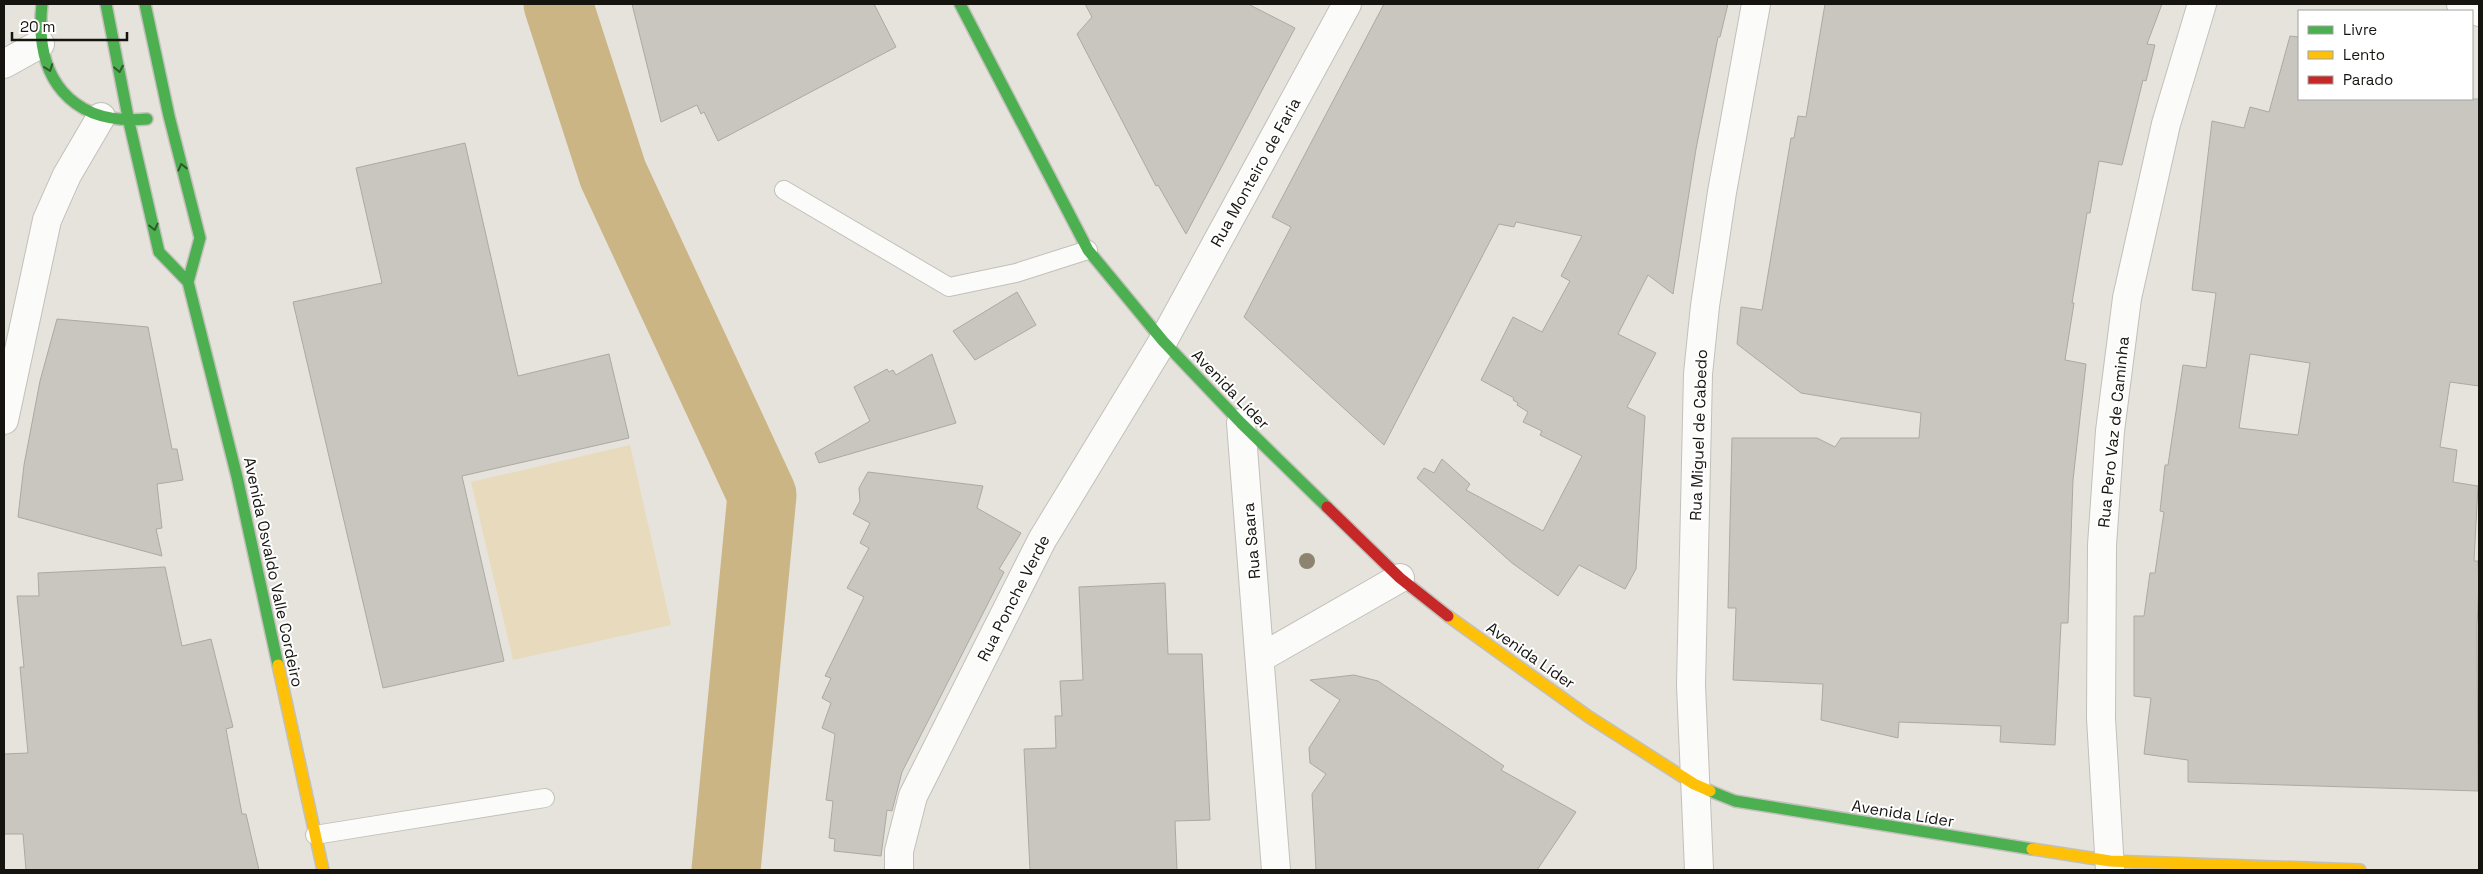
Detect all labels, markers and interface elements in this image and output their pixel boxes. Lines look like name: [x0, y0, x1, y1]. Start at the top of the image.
scale bar: [12, 10, 128, 42]
legend: [2298, 10, 2473, 100]
text: 20 m: [20, 17, 55, 36]
text: Livre: [2343, 20, 2377, 39]
text: Lento: [2343, 45, 2385, 64]
one-way arrow: [43, 64, 53, 72]
one-way arrow: [113, 64, 123, 73]
text: Parado: [2343, 70, 2393, 89]
street label: Rua Monteiro de Faria: [1206, 94, 1305, 251]
one-way arrow: [177, 163, 188, 172]
one-way arrow: [148, 223, 159, 232]
street label: Rua Pero Vaz de Caminha: [2093, 335, 2134, 529]
street label: Avenida Líder: [1187, 345, 1274, 434]
street label: Rua Miguel de Cabedo: [1685, 349, 1712, 521]
street label: Avenida Osvaldo Valle Cordeiro: [239, 455, 308, 689]
street label: Rua Saara: [1238, 502, 1265, 580]
street label: Rua Ponche Verde: [972, 531, 1054, 665]
street label: Avenida Líder: [1482, 617, 1579, 694]
street label: Avenida Líder: [1850, 795, 1956, 832]

